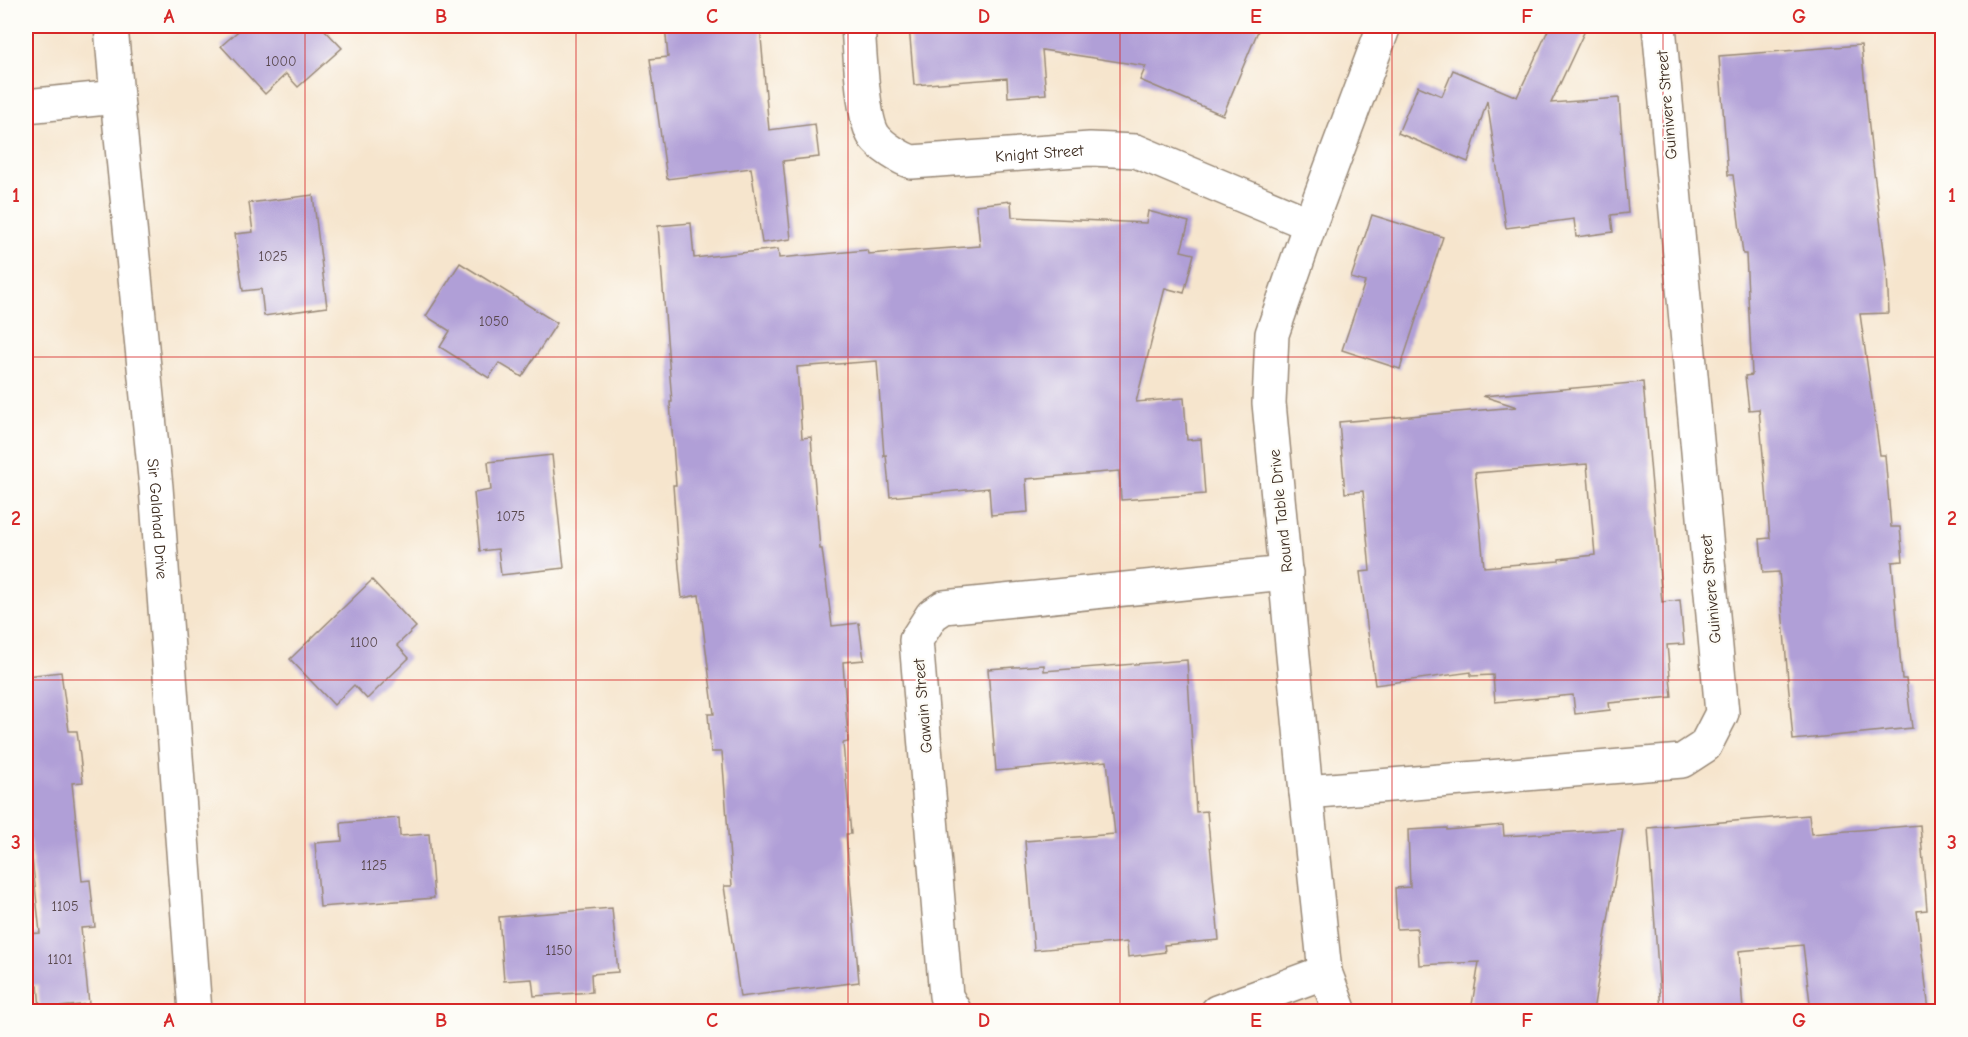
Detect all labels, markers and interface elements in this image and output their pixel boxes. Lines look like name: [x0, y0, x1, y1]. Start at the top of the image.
text: A: [163, 5, 175, 28]
text: B: [435, 5, 447, 28]
text: C: [706, 5, 718, 28]
text: D: [978, 5, 990, 28]
text: E: [1250, 5, 1262, 28]
text: F: [1521, 5, 1533, 28]
text: G: [1792, 5, 1806, 28]
street label: Guinivere Street: [1653, 49, 1681, 160]
house number: 1000: [265, 53, 297, 70]
street label: Knight Street: [995, 141, 1085, 166]
text: 1: [12, 184, 20, 207]
text: 1: [1948, 184, 1956, 207]
house number: 1025: [259, 248, 287, 265]
house number: 1050: [479, 313, 509, 330]
street label: Round Table Drive: [1266, 448, 1296, 573]
street label: Sir Galahad Drive: [143, 458, 171, 580]
text: 2: [11, 507, 21, 530]
text: 2: [1947, 507, 1957, 530]
house number: 1075: [497, 508, 525, 525]
street label: Guinivere Street: [1697, 533, 1725, 644]
house number: 1100: [350, 634, 378, 651]
street label: Gawain Street: [910, 657, 936, 754]
text: 3: [11, 831, 21, 854]
text: 3: [1947, 831, 1957, 854]
house number: 1125: [361, 857, 387, 874]
house number: 1105: [51, 898, 79, 915]
house number: 1150: [545, 942, 573, 959]
house number: 1101: [47, 951, 73, 968]
text: A: [163, 1009, 175, 1032]
text: B: [435, 1009, 447, 1032]
text: C: [706, 1009, 718, 1032]
text: D: [978, 1009, 990, 1032]
text: E: [1250, 1009, 1262, 1032]
text: F: [1521, 1009, 1533, 1032]
text: G: [1792, 1009, 1806, 1032]

